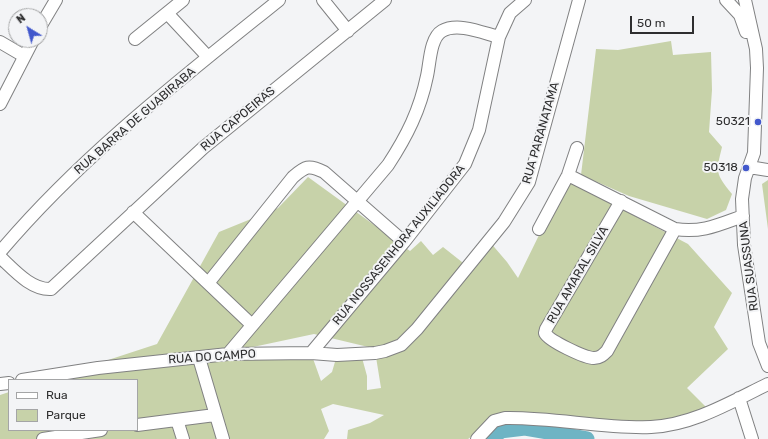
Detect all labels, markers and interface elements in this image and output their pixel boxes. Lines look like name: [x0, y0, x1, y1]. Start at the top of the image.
north arrow: [8, 8, 48, 48]
scale bar: [632, 8, 696, 34]
text: N: [14, 11, 28, 26]
text: 50 m: [637, 16, 665, 30]
street label: RUA BARRA DE GUABIRABA: [71, 64, 199, 178]
street label: RUA PARANATAMA: [520, 80, 562, 186]
street label: RUA CAPOEIRAS: [198, 84, 278, 154]
place label: 50321: [716, 115, 750, 129]
marker: 50321: [753, 117, 763, 127]
place label: 50318: [703, 161, 738, 175]
street label: RUA NOSSASENHORA AUXILIADORA: [330, 162, 468, 328]
marker: 50318: [741, 163, 751, 173]
street label: RUA SUASSUNA: [736, 220, 762, 312]
street label: RUA AMARAL SILVA: [544, 224, 612, 326]
street label: RUA DO CAMPO: [168, 347, 256, 367]
legend: [8, 379, 138, 431]
text: Rua: [46, 388, 68, 402]
text: Parque: [46, 408, 86, 422]

